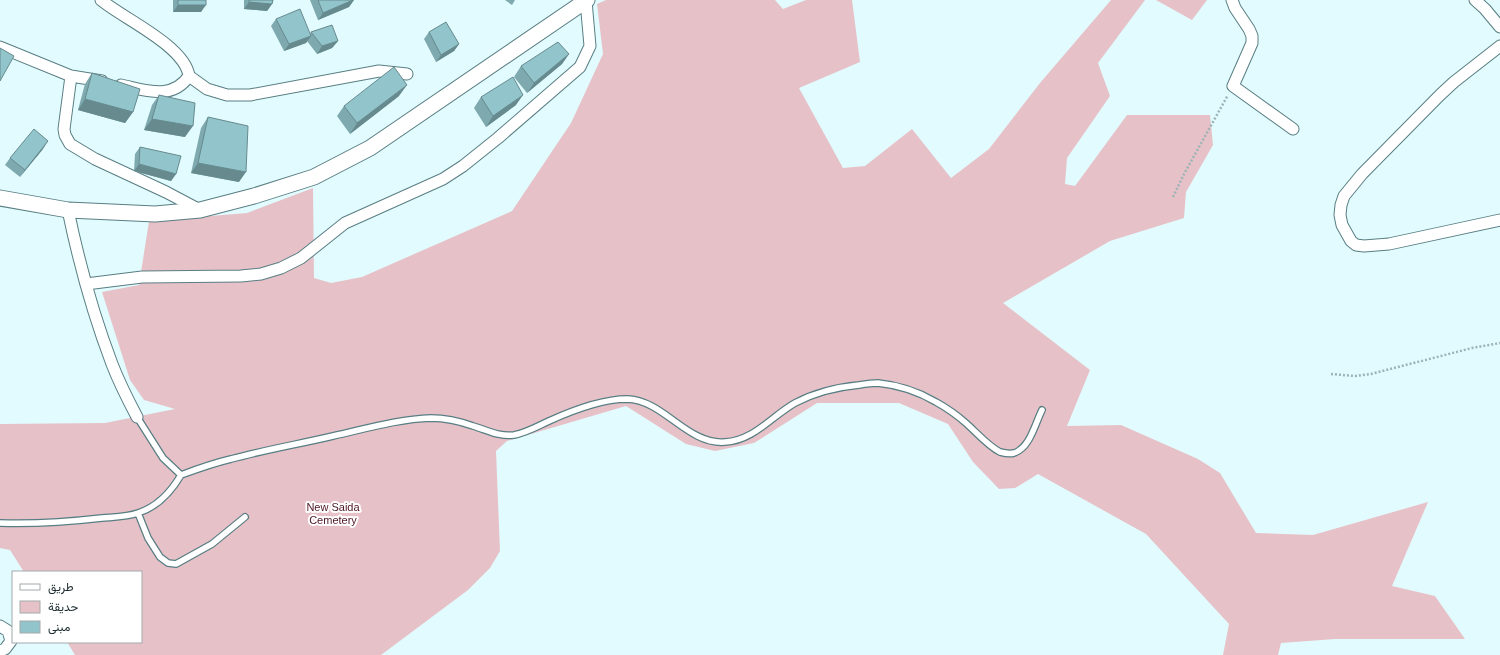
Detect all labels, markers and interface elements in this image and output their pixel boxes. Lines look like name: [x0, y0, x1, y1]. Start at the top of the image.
park label: New Saida Cemetery: [306, 501, 360, 526]
legend: [12, 571, 142, 643]
text: طريق: [48, 580, 74, 595]
text: حديقة: [48, 600, 78, 614]
text: مبنى: [48, 620, 70, 635]

